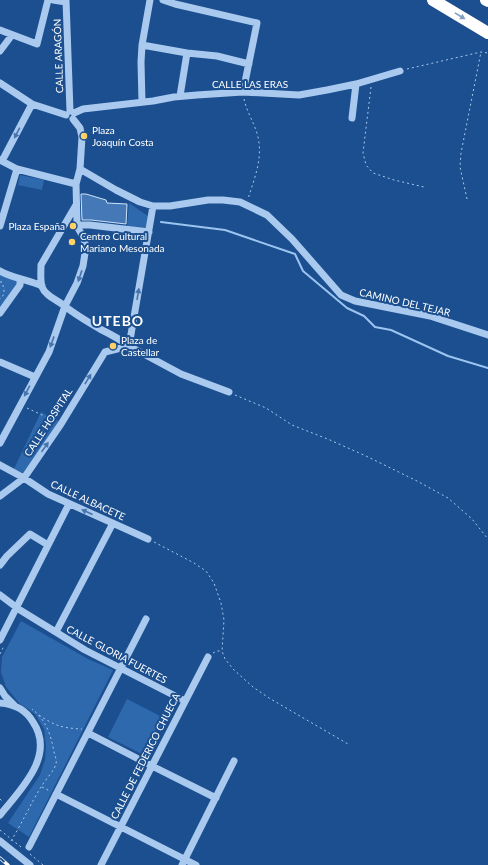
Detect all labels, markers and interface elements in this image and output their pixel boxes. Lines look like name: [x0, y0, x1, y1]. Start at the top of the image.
one-way arrow: [454, 13, 466, 20]
street label: CALLE ARAGÓN: [51, 19, 65, 93]
street label: CALLE LAS ERAS: [212, 78, 288, 90]
place label: Plaza Joaquín Costa: [92, 124, 154, 148]
one-way arrow: [14, 127, 21, 138]
marker: Plaza Joaquín Costa: [79, 131, 89, 141]
place label: Plaza España: [8, 220, 65, 232]
marker: Plaza España: [68, 221, 78, 231]
place label: Centro Cultural Mariano Mesonada: [80, 230, 164, 254]
marker: Centro Cultural Mariano Mesonada: [67, 237, 77, 247]
one-way arrow: [77, 270, 83, 282]
street label: CAMINO DEL TEJAR: [358, 286, 452, 318]
one-way arrow: [135, 288, 141, 300]
district label: UTEBO: [92, 312, 144, 329]
place label: Plaza de Castellar: [121, 334, 160, 358]
one-way arrow: [49, 337, 55, 349]
marker: Plaza de Castellar: [108, 341, 118, 351]
one-way arrow: [85, 373, 92, 385]
one-way arrow: [24, 385, 31, 396]
street label: CALLE HOSPITAL: [21, 386, 75, 458]
one-way arrow: [41, 442, 49, 453]
street label: CALLE ALBACETE: [49, 478, 127, 523]
one-way arrow: [81, 508, 93, 514]
street label: CALLE GLORIA FUERTES: [65, 622, 169, 686]
street label: CALLE DE FEDERICO CHUECA: [108, 691, 182, 821]

